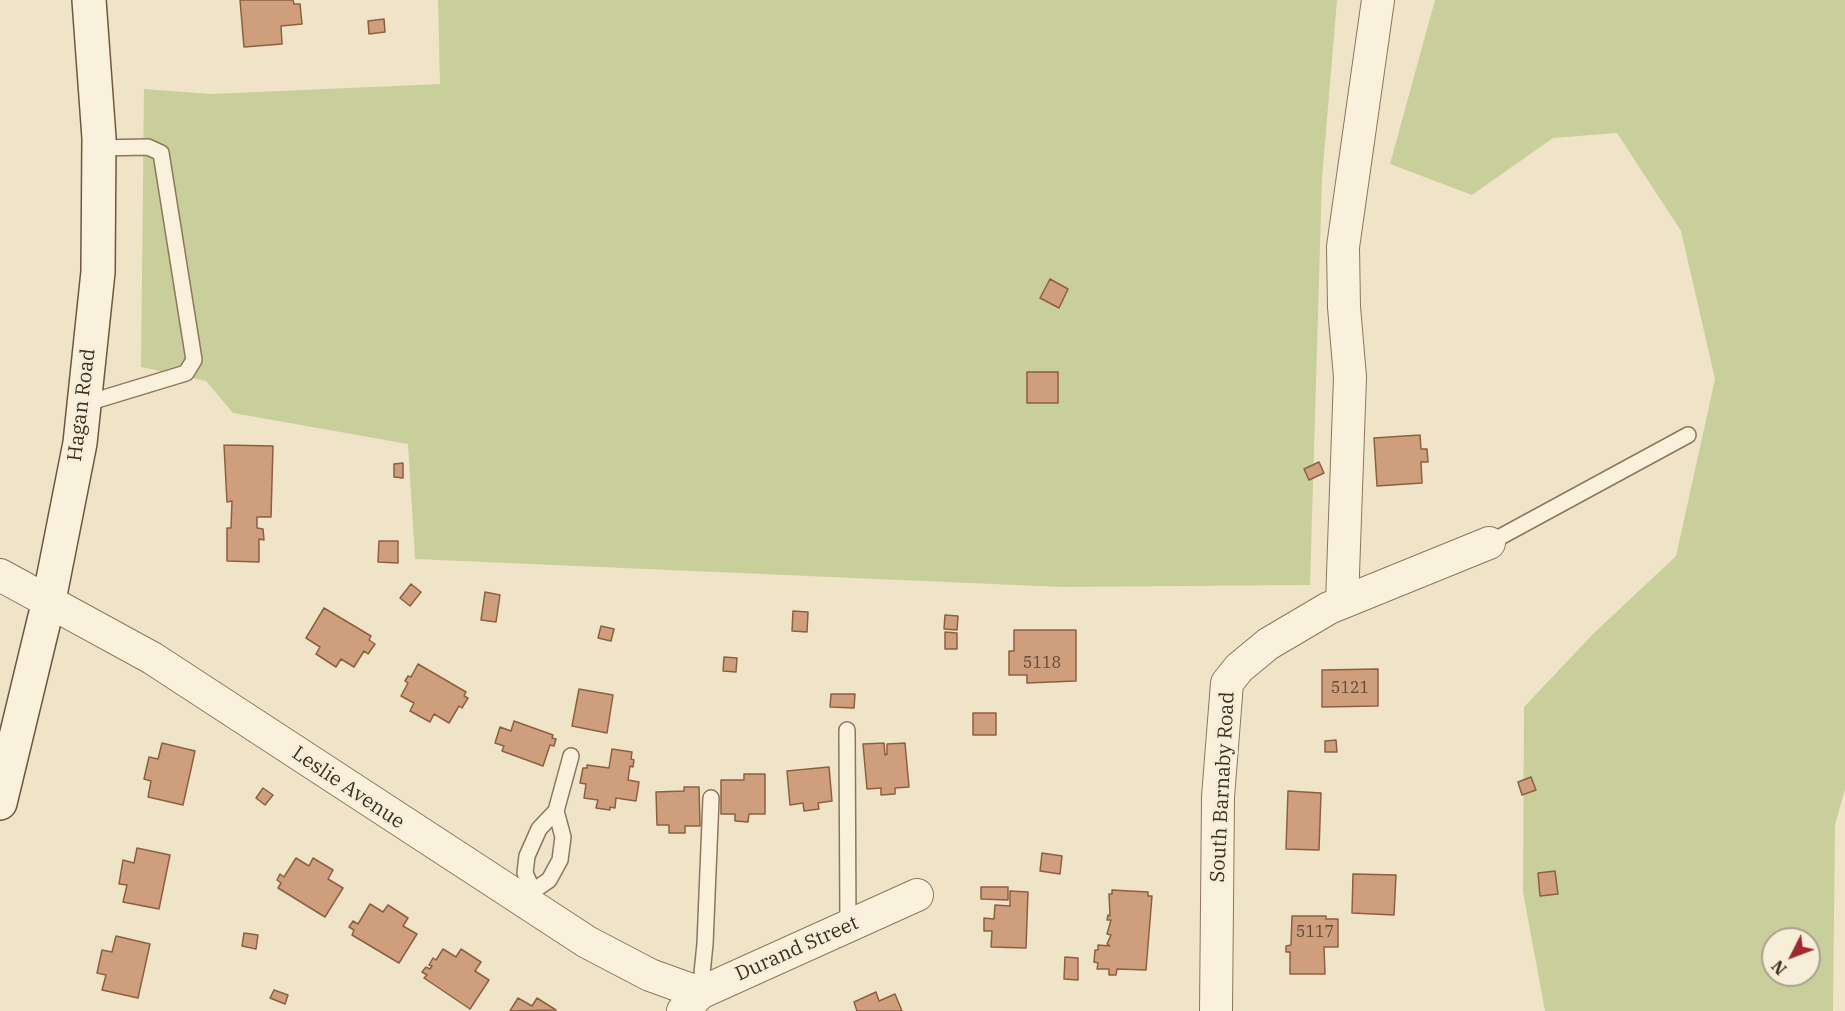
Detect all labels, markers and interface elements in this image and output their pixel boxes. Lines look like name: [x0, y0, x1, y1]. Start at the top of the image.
street label: Hagan Road: [63, 347, 101, 463]
house number: 5118: [1023, 653, 1061, 673]
house number: 5121: [1331, 678, 1369, 698]
street label: South Barnaby Road: [1206, 691, 1240, 883]
street label: Leslie Avenue: [287, 742, 409, 834]
street label: Durand Street: [732, 911, 862, 987]
house number: 5117: [1296, 922, 1334, 942]
north arrow: [1761, 927, 1821, 987]
text: N: [1767, 956, 1791, 979]

